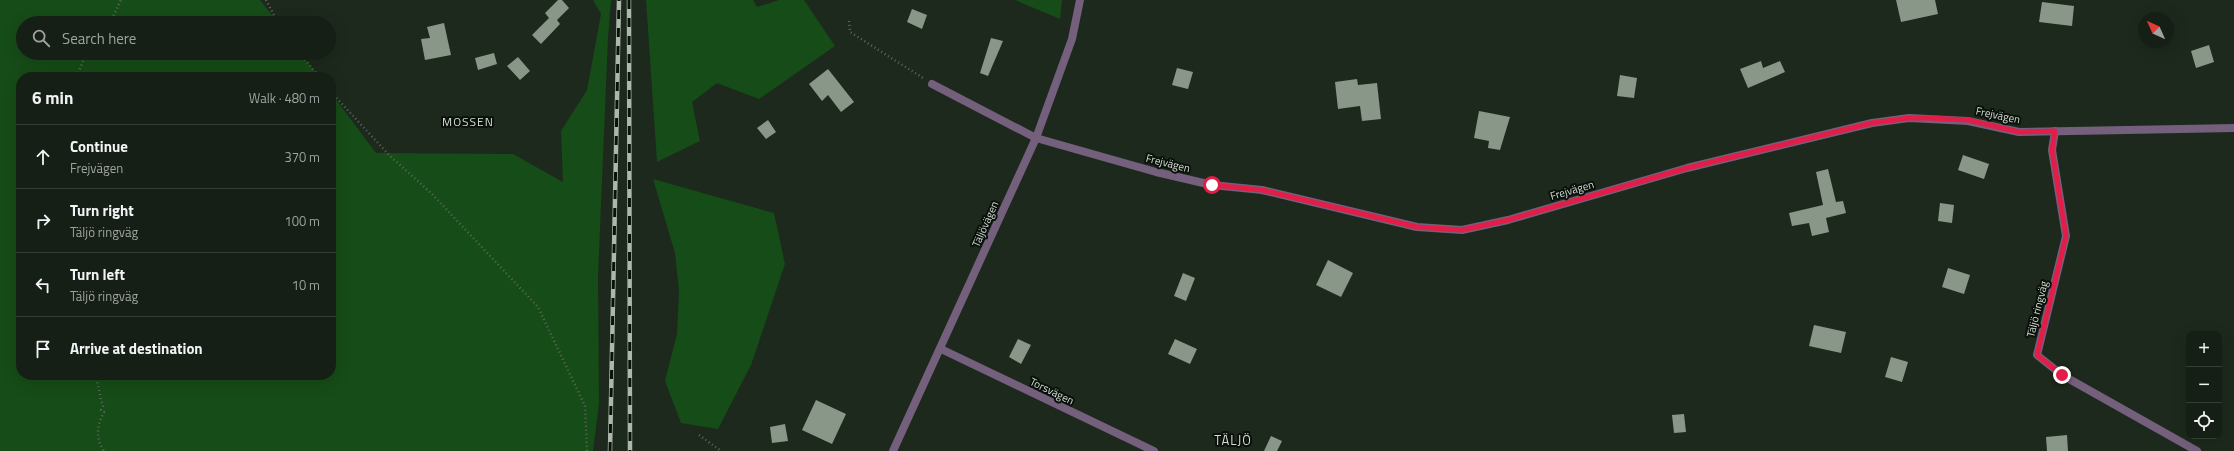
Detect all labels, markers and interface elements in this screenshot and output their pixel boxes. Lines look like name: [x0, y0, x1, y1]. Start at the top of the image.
north arrow: [2138, 12, 2174, 48]
search box: [16, 16, 336, 60]
icon: search: [30, 27, 52, 49]
text: Search here: [62, 27, 136, 50]
text: 6 min: [32, 85, 73, 111]
text: Walk · 480 m: [249, 88, 320, 108]
street label: Frejvägen: [1974, 102, 2022, 128]
district label: MOSSEN: [442, 112, 494, 131]
text: Continue: [70, 135, 128, 158]
icon: ahead: [32, 146, 54, 168]
text: 370 m: [284, 147, 320, 167]
street label: Frejvägen: [1144, 150, 1192, 176]
text: Frejvägen: [70, 158, 123, 178]
route start: [1203, 176, 1221, 194]
street label: Frejvägen: [1548, 176, 1596, 204]
street label: Täljövägen: [968, 198, 1002, 250]
text: Turn right: [70, 199, 134, 222]
icon: right: [32, 210, 54, 232]
text: 100 m: [284, 211, 320, 231]
text: Täljö ringväg: [70, 222, 138, 242]
text: Turn left: [70, 263, 125, 286]
icon: left: [32, 274, 54, 296]
text: 10 m: [292, 275, 320, 295]
street label: Täljö ringväg: [2022, 279, 2052, 339]
text: Täljö ringväg: [70, 286, 138, 306]
map controls: [2186, 331, 2222, 439]
button: +: [2186, 331, 2222, 367]
text: Arrive at destination: [70, 337, 203, 360]
icon: arrive: [32, 338, 54, 360]
route end: [2053, 366, 2071, 384]
button: −: [2186, 367, 2222, 403]
street label: Torsvägen: [1027, 373, 1077, 409]
button: locate: [2186, 403, 2222, 439]
district label: TÄLJÖ: [1214, 430, 1252, 450]

